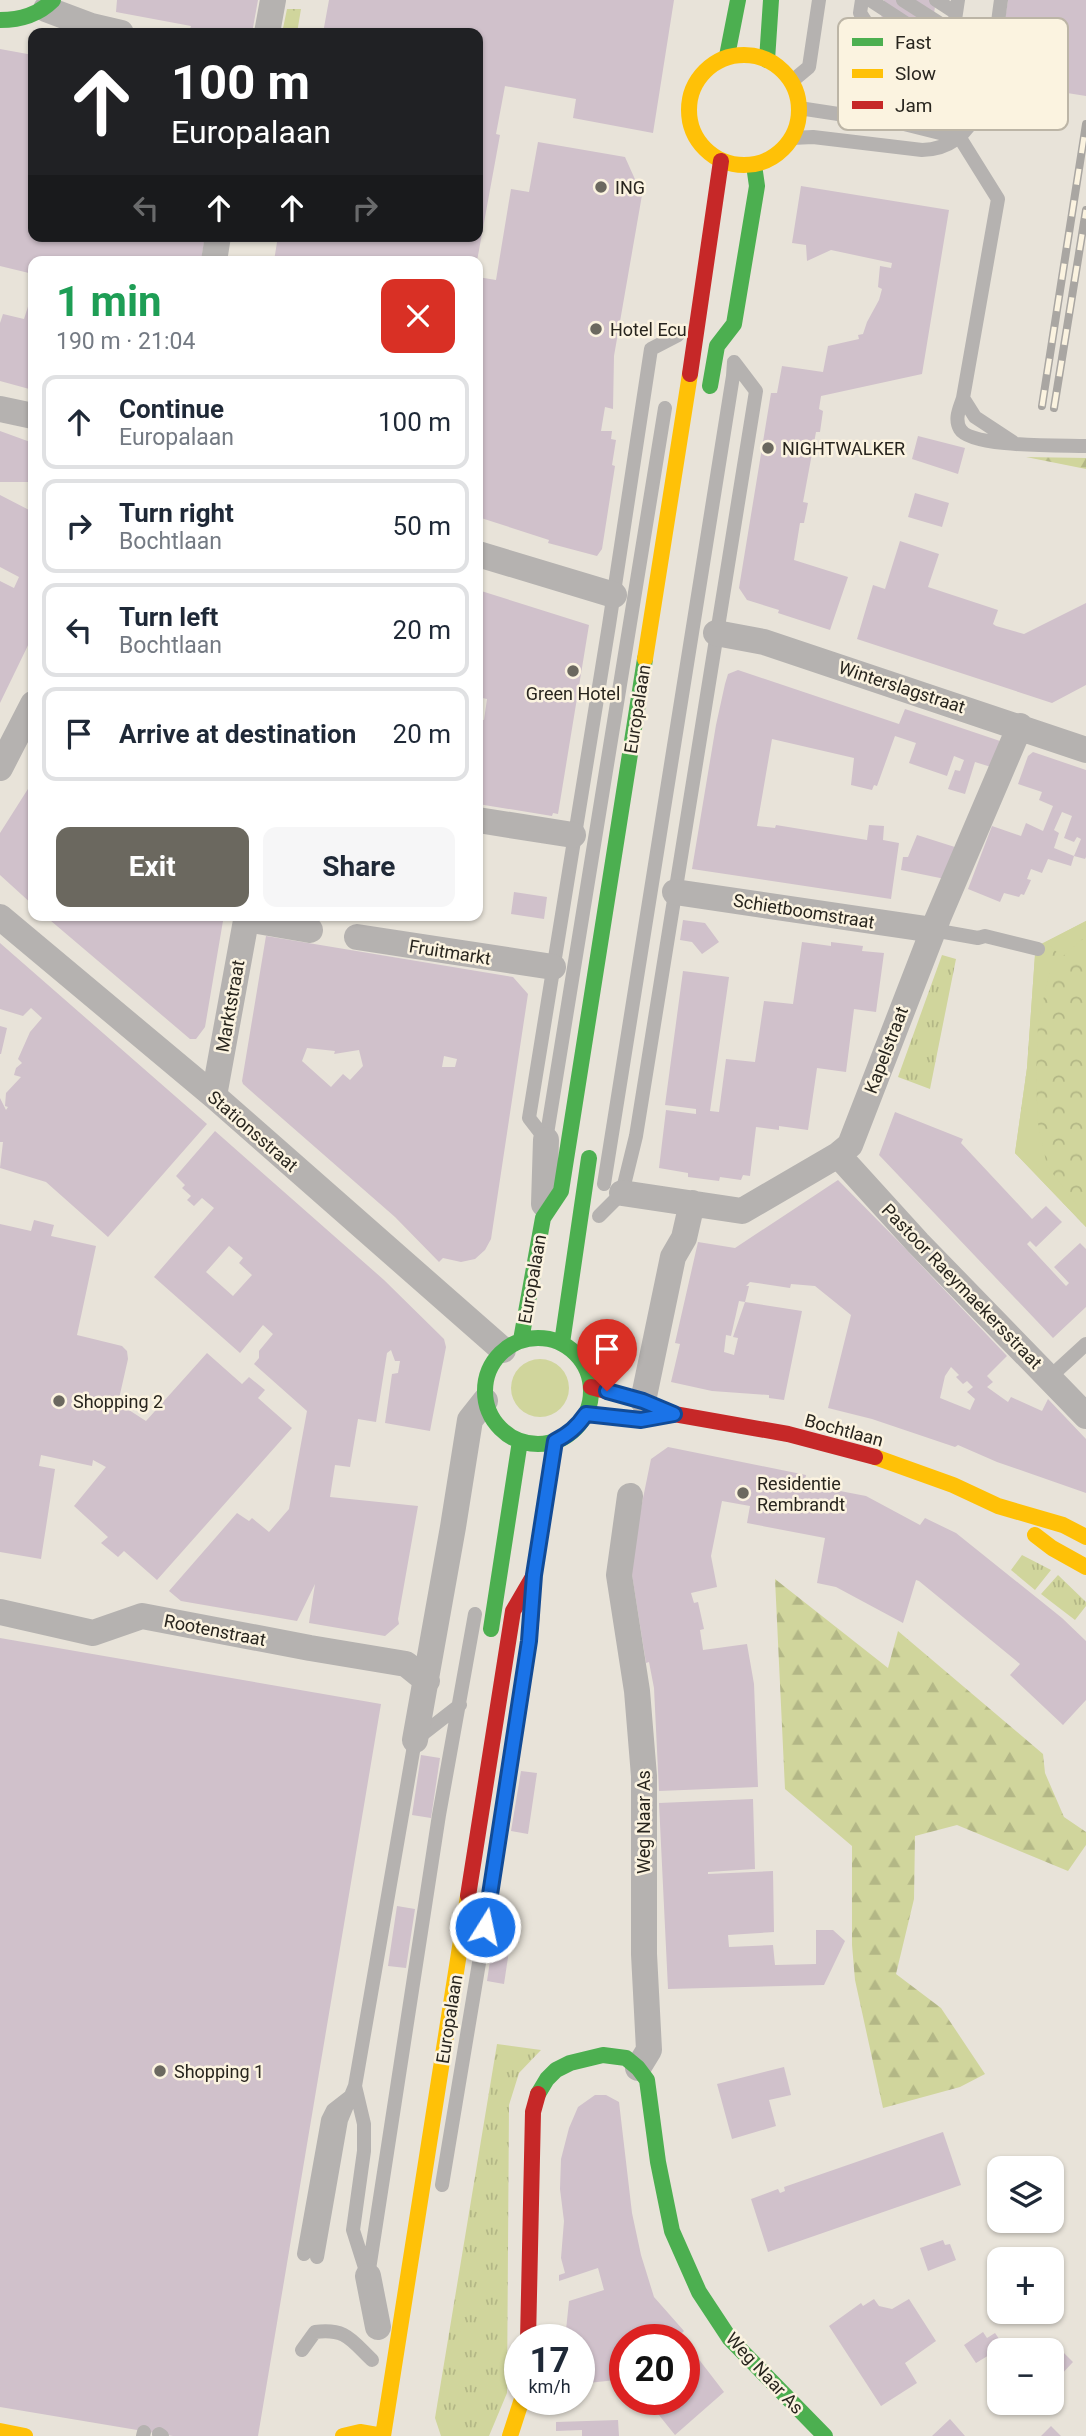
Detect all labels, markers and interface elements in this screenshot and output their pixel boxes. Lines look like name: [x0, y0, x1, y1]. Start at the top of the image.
legend: [838, 18, 1068, 130]
text: Fast: [895, 31, 932, 54]
text: 100 m: [171, 54, 310, 111]
icon: ahead: [56, 56, 147, 147]
text: Slow: [895, 62, 936, 85]
text: Jam: [895, 94, 932, 117]
text: Europalaan: [171, 113, 331, 151]
place label: ING: [615, 177, 645, 198]
marker: ING: [593, 179, 609, 195]
icon: left: [127, 189, 165, 227]
icon: ahead: [200, 189, 238, 227]
icon: ahead: [273, 189, 311, 227]
icon: right: [346, 189, 384, 227]
text: 1 min: [56, 277, 162, 326]
button: close: [381, 279, 455, 353]
place label: Hotel Ecu: [610, 319, 687, 340]
marker: Hotel Ecu: [588, 321, 604, 337]
text: 190 m · 21:04: [56, 328, 195, 355]
text: Continue: [119, 394, 224, 424]
icon: ahead: [60, 403, 98, 441]
text: 100 m: [378, 407, 451, 437]
text: Europalaan: [119, 424, 234, 451]
place label: NIGHTWALKER: [782, 438, 905, 459]
marker: NIGHTWALKER: [760, 440, 776, 456]
text: Turn right: [119, 498, 234, 528]
icon: right: [60, 507, 98, 545]
text: 50 m: [393, 511, 451, 541]
text: Bochtlaan: [119, 528, 222, 555]
text: Turn left: [119, 602, 218, 632]
icon: left: [60, 611, 98, 649]
text: 20 m: [393, 615, 451, 645]
text: Bochtlaan: [119, 632, 222, 659]
street label: Winterslagstraat: [836, 657, 968, 717]
marker: Green Hotel: [565, 663, 581, 679]
street label: Europalaan: [620, 663, 654, 755]
place label: Green Hotel: [526, 683, 620, 704]
icon: arrive: [60, 715, 98, 753]
text: Arrive at destination: [119, 719, 356, 749]
text: 20 m: [393, 719, 451, 749]
button: Exit: [56, 827, 249, 907]
button: Share: [263, 827, 455, 907]
street label: Schietboomstraat: [732, 889, 876, 933]
street label: Fruitmarkt: [408, 935, 493, 969]
street label: Marktstraat: [212, 958, 248, 1054]
street label: Kapelstraat: [860, 1003, 912, 1096]
street label: Stationsstraat: [204, 1086, 302, 1176]
street label: Pastoor Raeymaekersstraat: [878, 1199, 1047, 1373]
street label: Europalaan: [514, 1233, 550, 1325]
pin: [577, 1319, 637, 1391]
icon: arrive: [588, 1330, 626, 1368]
place label: Shopping 2: [73, 1391, 163, 1412]
marker: Shopping 2: [51, 1393, 67, 1409]
street label: Bochtlaan: [802, 1409, 886, 1451]
place label: Residentie Rembrandt: [757, 1473, 845, 1515]
marker: Residentie Rembrandt: [735, 1485, 751, 1501]
street label: Rootenstraat: [162, 1610, 268, 1650]
street label: Weg Naar As: [633, 1770, 654, 1874]
position arrow: [448, 1890, 522, 1964]
street label: Europalaan: [432, 1973, 466, 2065]
place label: Shopping 1: [174, 2061, 264, 2082]
marker: Shopping 1: [152, 2063, 168, 2079]
map controls: [987, 2156, 1064, 2415]
button: layers: [987, 2156, 1064, 2233]
button: +: [987, 2247, 1064, 2324]
speed limit sign: 20: [609, 2324, 700, 2415]
street label: Weg Naar As: [722, 2328, 808, 2418]
button: −: [987, 2338, 1064, 2415]
text: 17: [529, 2340, 570, 2381]
text: km/h: [528, 2376, 571, 2397]

